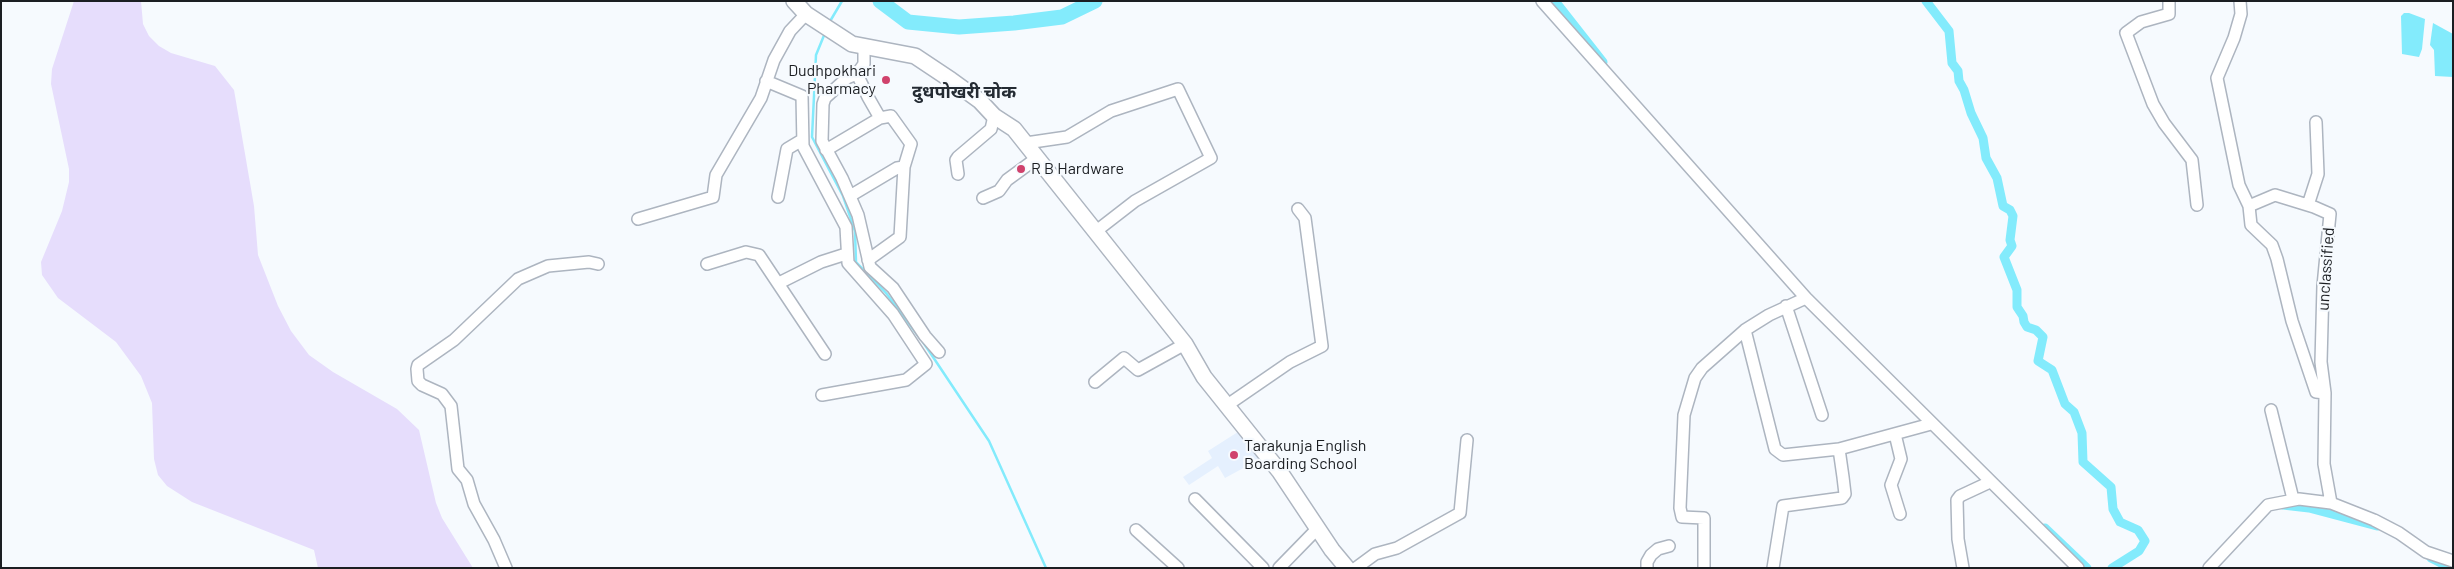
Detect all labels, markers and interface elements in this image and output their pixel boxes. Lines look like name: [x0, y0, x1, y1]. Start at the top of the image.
place label: Dudhpokhari Pharmacy: [788, 61, 876, 99]
marker: Dudhpokhari Pharmacy: [880, 74, 892, 86]
district label: दुधपोखरी चोक: [912, 81, 1016, 103]
place label: R B Hardware: [1031, 159, 1124, 179]
marker: R B Hardware: [1015, 163, 1027, 175]
street label: unclassified: [2314, 227, 2338, 311]
place label: Tarakunja English Boarding School: [1244, 436, 1366, 474]
marker: Tarakunja English Boarding School: [1228, 449, 1240, 461]

